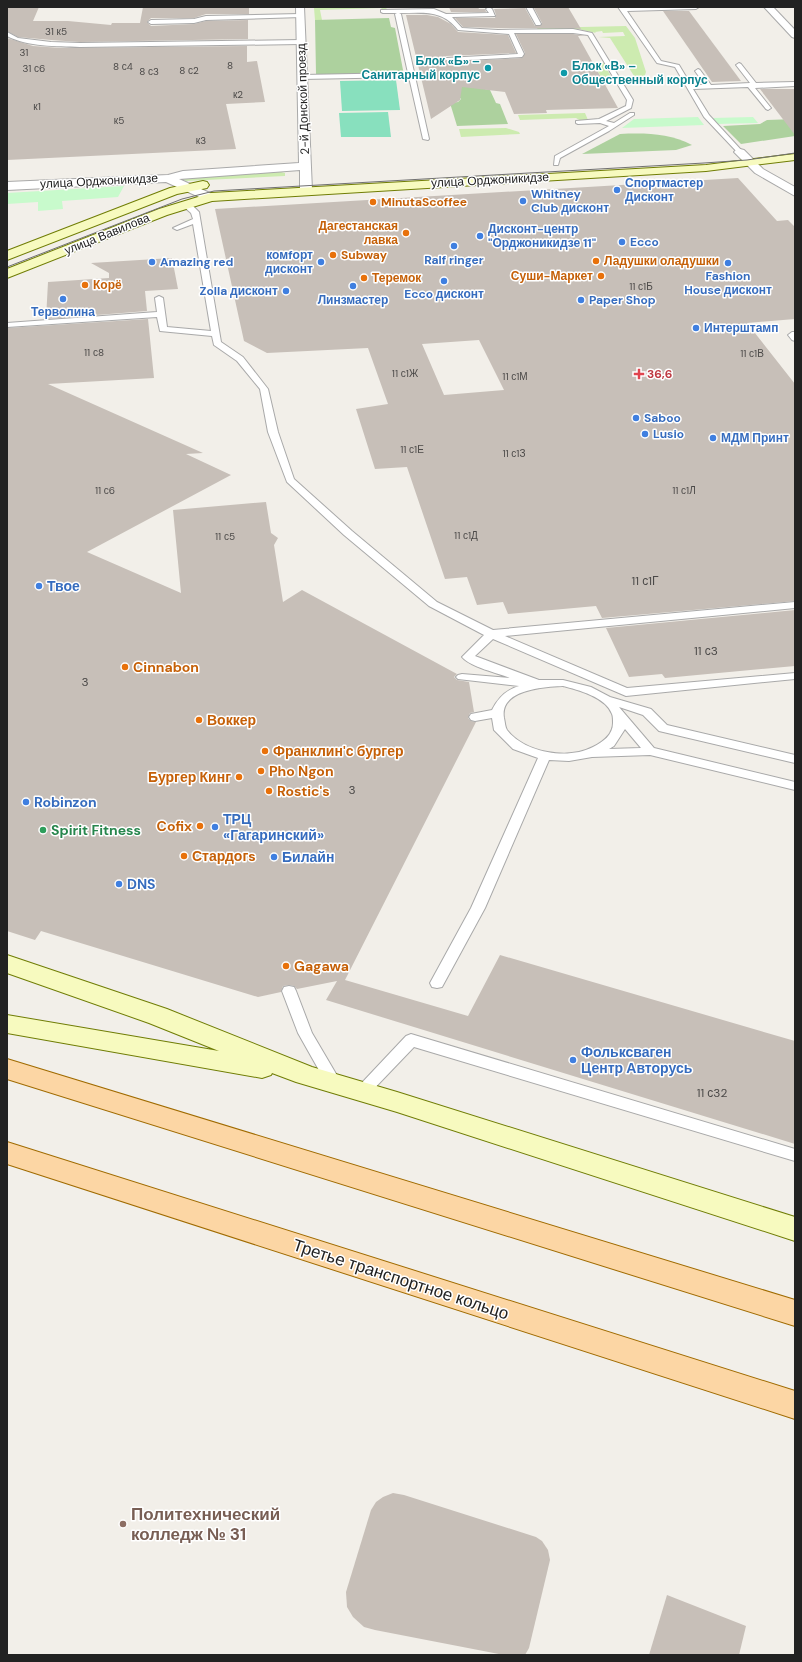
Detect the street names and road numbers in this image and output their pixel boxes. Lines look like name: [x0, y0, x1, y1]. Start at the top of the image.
street label: 2-й Донской проезд: [293, 43, 313, 155]
street label: улица Орджоникидзе: [431, 169, 550, 191]
street label: улица Орджоникидзе: [40, 170, 159, 192]
street label: улица Вавилова: [62, 209, 152, 258]
street label: Третье транспортное кольцо: [290, 1234, 512, 1324]

